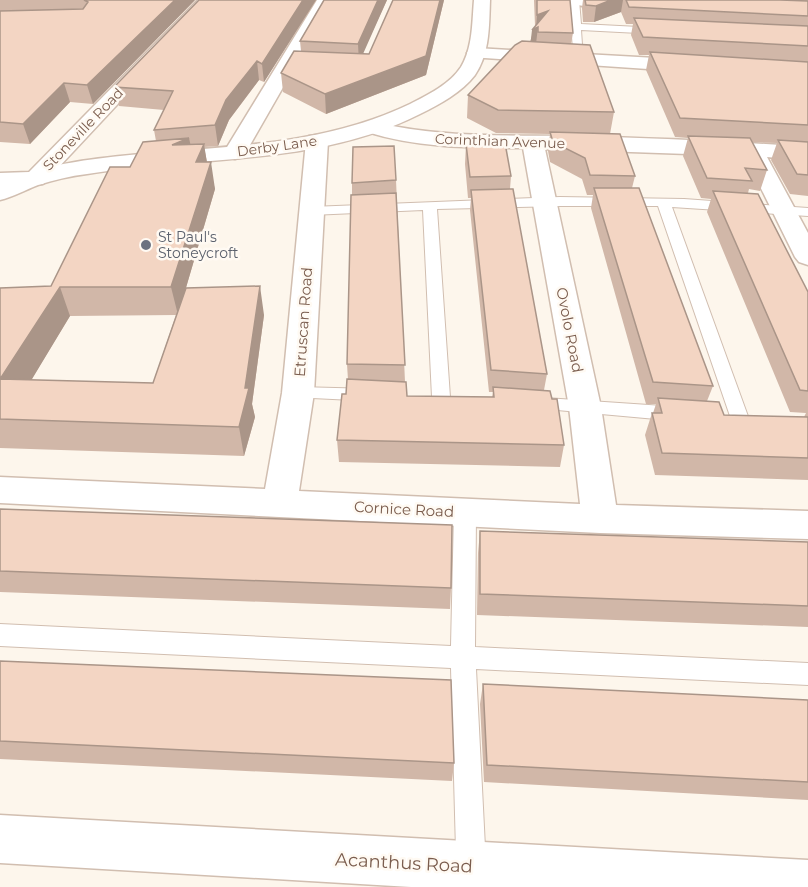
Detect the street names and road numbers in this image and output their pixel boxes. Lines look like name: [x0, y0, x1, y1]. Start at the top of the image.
street label: Stoneville Road: [39, 84, 127, 174]
street label: Corinthian Avenue: [435, 130, 565, 152]
street label: Derby Lane: [236, 131, 318, 161]
street label: Etruscan Road: [290, 267, 316, 377]
street label: Ovolo Road: [552, 286, 588, 374]
street label: Cornice Road: [353, 497, 455, 521]
street label: Acanthus Road: [335, 848, 473, 878]

